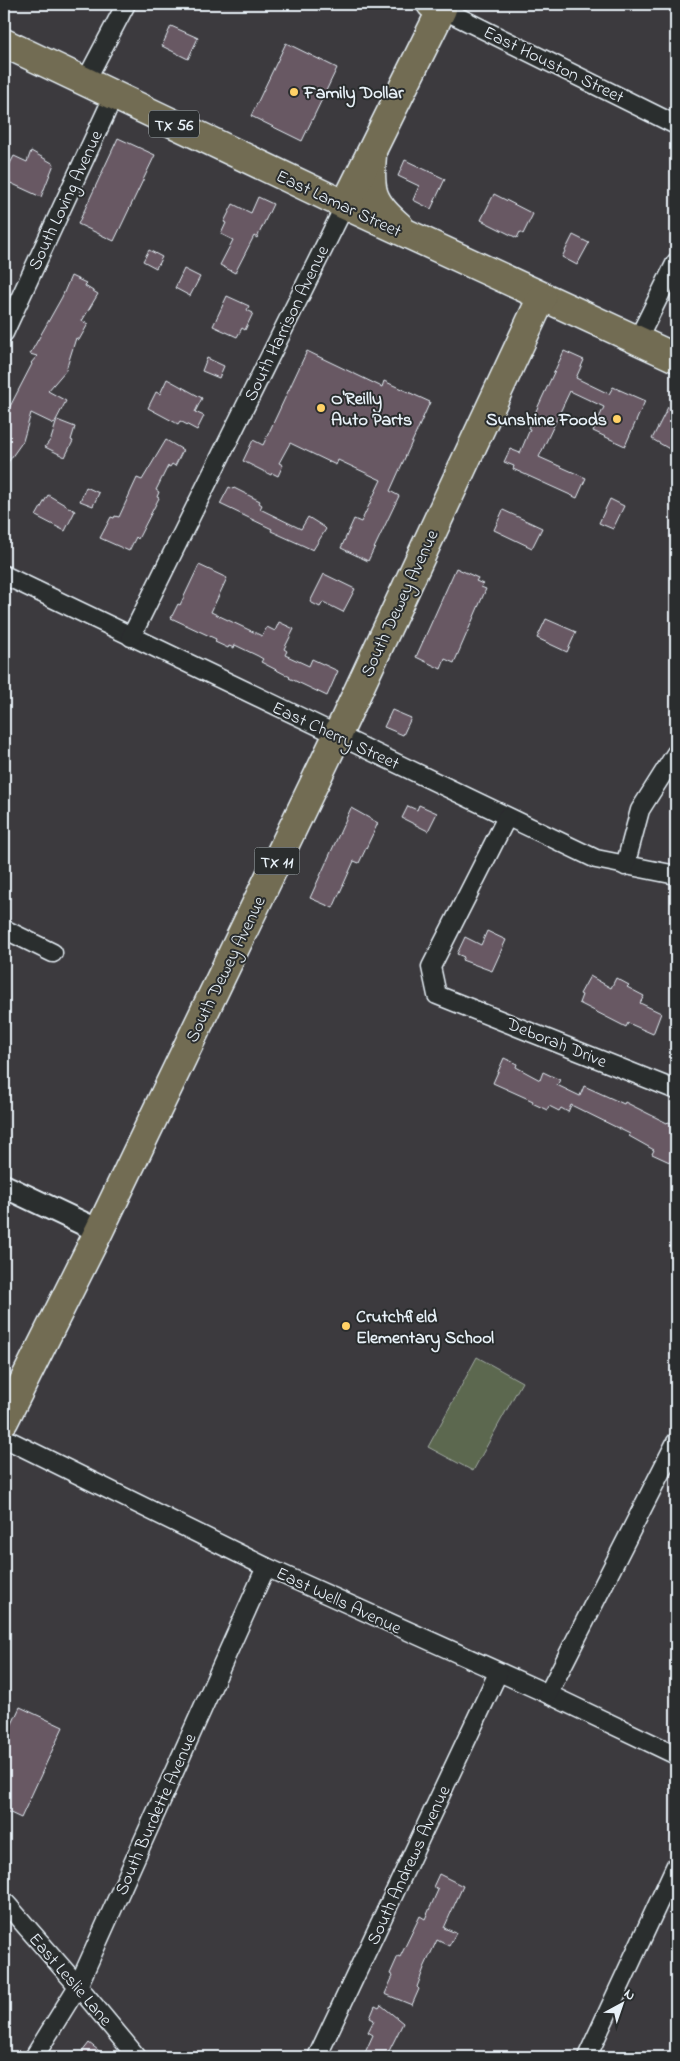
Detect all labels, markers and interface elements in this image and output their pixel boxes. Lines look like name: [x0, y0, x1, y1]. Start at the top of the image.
street label: East Houston Street: [478, 20, 628, 111]
place label: Family Dollar: [303, 81, 404, 108]
marker: Family Dollar: [288, 86, 300, 98]
road number: TX 56: [149, 110, 199, 138]
street label: South Loving Avenue: [23, 126, 112, 276]
street label: East Lamar Street: [271, 164, 405, 245]
street label: South Harrison Avenue: [239, 241, 337, 406]
place label: O'Reilly Auto Parts: [331, 387, 412, 434]
marker: O'Reilly Auto Parts: [315, 402, 327, 414]
place label: Sunshine Foods: [486, 408, 607, 434]
marker: Sunshine Foods: [611, 413, 623, 425]
street label: South Dewey Avenue: [355, 525, 447, 682]
street label: East Cherry Street: [267, 696, 403, 778]
road number: TX 11: [254, 848, 300, 874]
street label: South Dewey Avenue: [180, 892, 274, 1047]
street label: Deborah Drive: [501, 1012, 611, 1076]
place label: Crutchfield Elementary School: [356, 1305, 494, 1353]
marker: Crutchfield Elementary School: [340, 1320, 352, 1332]
street label: East Wells Avenue: [271, 1561, 406, 1643]
street label: South Burdette Avenue: [109, 1729, 205, 1900]
street label: South Andrews Avenue: [361, 1781, 459, 1950]
street label: East Leslie Lane: [22, 1928, 118, 2033]
north arrow: [598, 1978, 648, 2028]
text: N: [619, 1984, 640, 2006]

